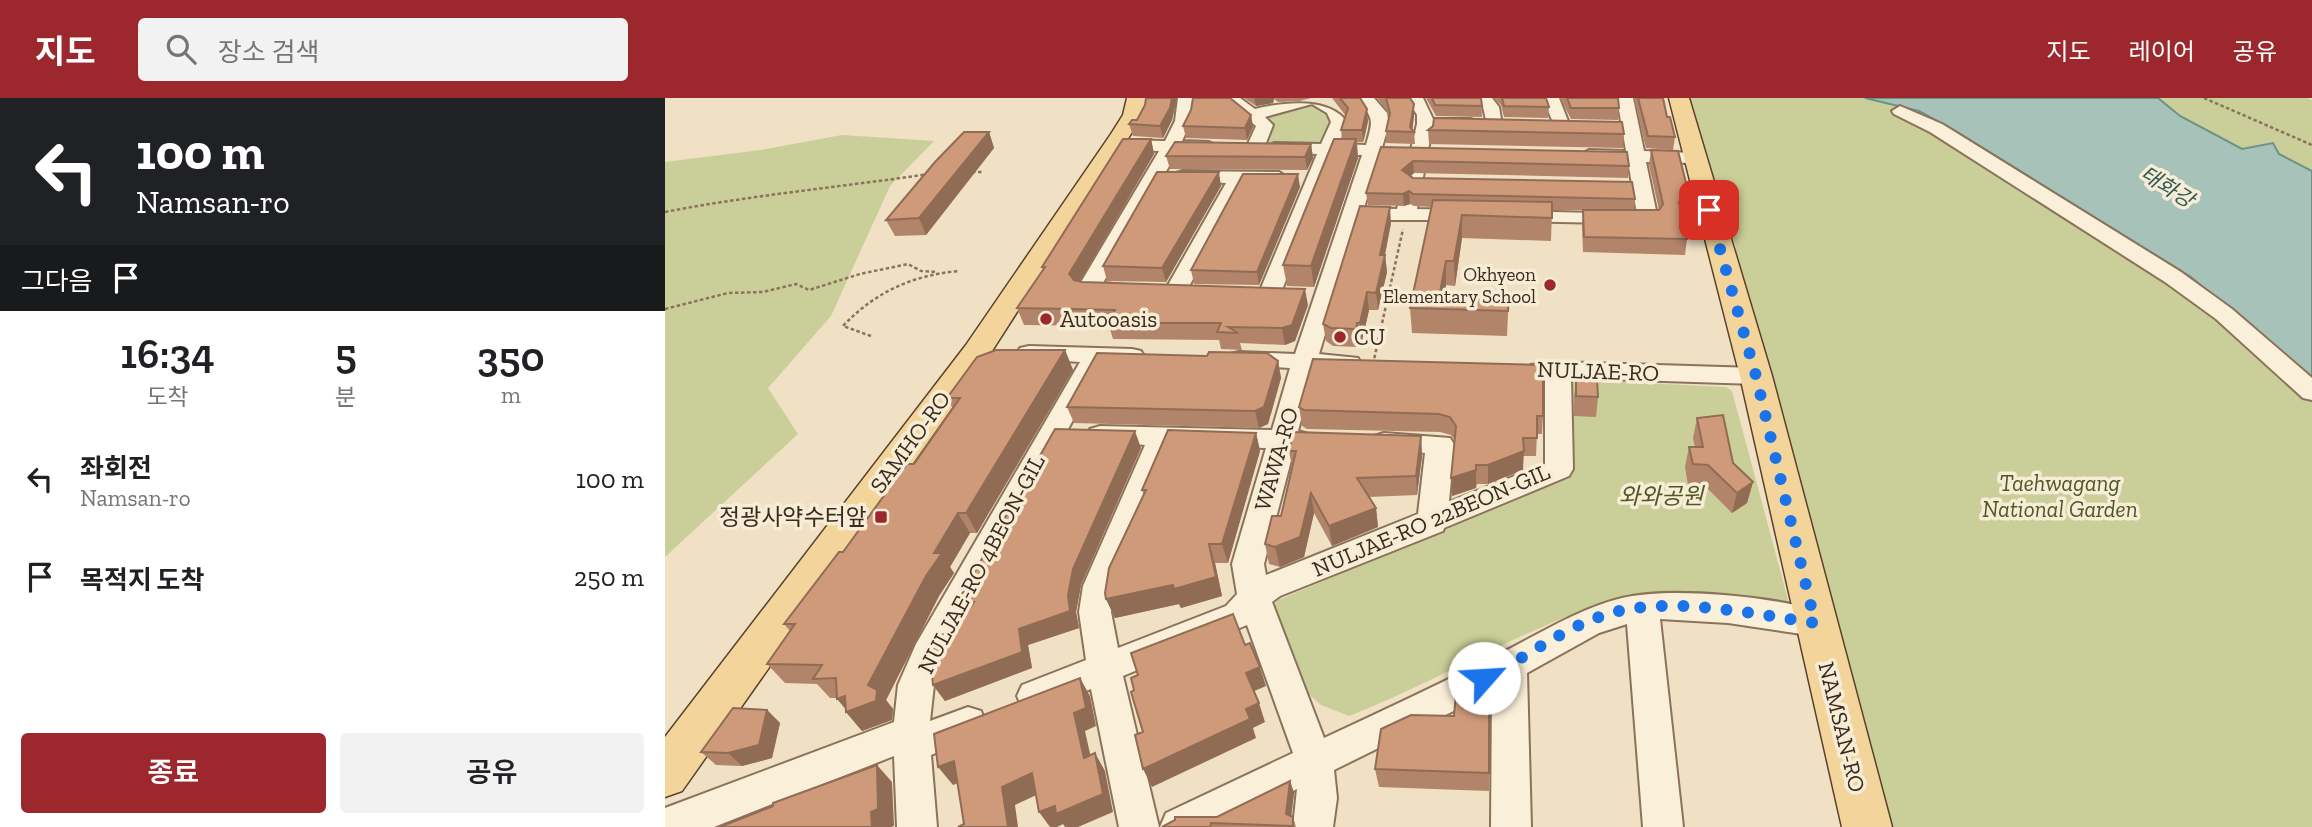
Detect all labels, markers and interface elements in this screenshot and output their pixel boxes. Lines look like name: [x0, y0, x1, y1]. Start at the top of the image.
search box: [138, 18, 628, 81]
icon: search: [162, 30, 200, 68]
text: 지도: [35, 32, 96, 71]
text: 장소 검색: [218, 36, 319, 68]
text: 지도: [2046, 37, 2091, 66]
text: 레이어: [2129, 37, 2195, 66]
text: 공유: [2233, 37, 2277, 66]
text: 100 m: [136, 123, 264, 182]
icon: left: [21, 126, 112, 217]
water label: 태화강: [2136, 161, 2201, 214]
pin: [1679, 180, 1739, 240]
text: Namsan-ro: [136, 183, 290, 221]
icon: arrive: [1690, 191, 1728, 229]
icon: arrive: [107, 259, 145, 297]
place label: Okhyeon Elementary School: [1383, 263, 1536, 308]
text: 그다음: [21, 265, 93, 297]
marker: Okhyeon Elementary School: [1542, 277, 1558, 293]
place label: Autooasis: [1060, 305, 1157, 333]
marker: Autooasis: [1038, 311, 1054, 327]
place label: CU: [1354, 323, 1385, 351]
text: 16:34: [120, 328, 215, 379]
text: 5: [335, 328, 357, 379]
marker: CU: [1332, 329, 1348, 345]
text: 350: [477, 331, 545, 382]
street label: NULJAE-RO: [1536, 355, 1660, 387]
text: m: [501, 381, 521, 409]
text: 도착: [146, 383, 189, 411]
text: 분: [335, 383, 356, 411]
street label: SAMHO-RO: [864, 386, 956, 498]
street label: WAWA-RO: [1248, 404, 1304, 514]
street label: NULJAE-RO 4BEON-GIL: [911, 449, 1051, 678]
text: 좌회전: [80, 452, 152, 484]
street label: NULJAE-RO 22BEON-GIL: [1308, 457, 1554, 583]
icon: left: [21, 460, 59, 498]
text: 100 m: [576, 463, 644, 495]
park label: Taehwagang National Garden: [1982, 469, 2138, 523]
park label: 와와공원: [1619, 482, 1705, 510]
text: Namsan-ro: [80, 484, 191, 512]
place label: 정광사약수터앞: [719, 503, 867, 531]
marker: 정광사약수터앞: [873, 509, 889, 525]
icon: arrive: [21, 558, 59, 596]
text: 250 m: [574, 561, 644, 593]
text: 목적지 도착: [80, 564, 204, 596]
position arrow: [1447, 641, 1521, 715]
street label: NAMSAN-RO: [1812, 659, 1872, 795]
button: 종료: [21, 733, 326, 813]
button: 공유: [340, 733, 644, 813]

